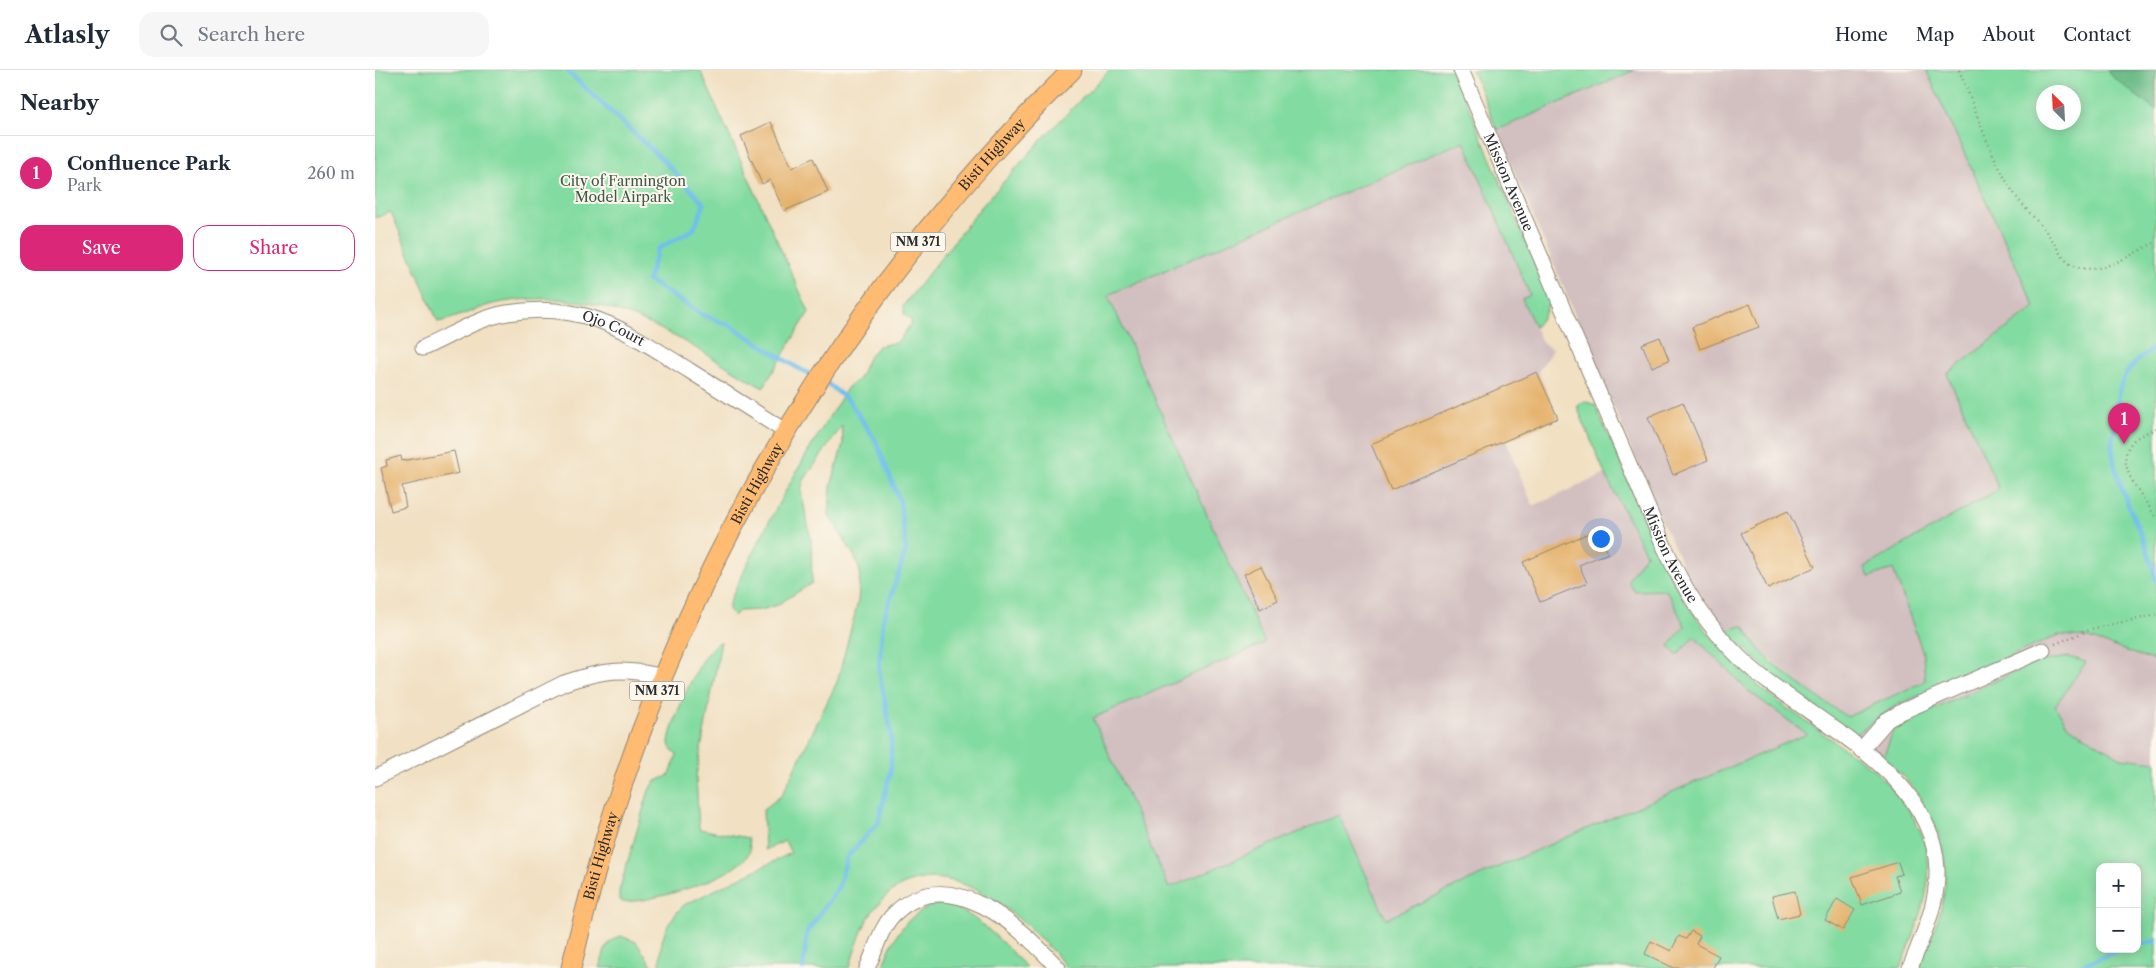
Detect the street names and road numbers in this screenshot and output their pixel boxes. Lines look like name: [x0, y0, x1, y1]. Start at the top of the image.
street label: Bisti Highway: [955, 114, 1029, 194]
street label: Mission Avenue: [1480, 130, 1538, 234]
road number: NM 371: [891, 232, 945, 252]
street label: Ojo Court: [580, 307, 648, 350]
street label: Bisti Highway: [727, 439, 787, 527]
street label: Mission Avenue: [1639, 504, 1702, 606]
road number: NM 371: [629, 682, 685, 700]
street label: Bisti Highway: [579, 809, 622, 902]

